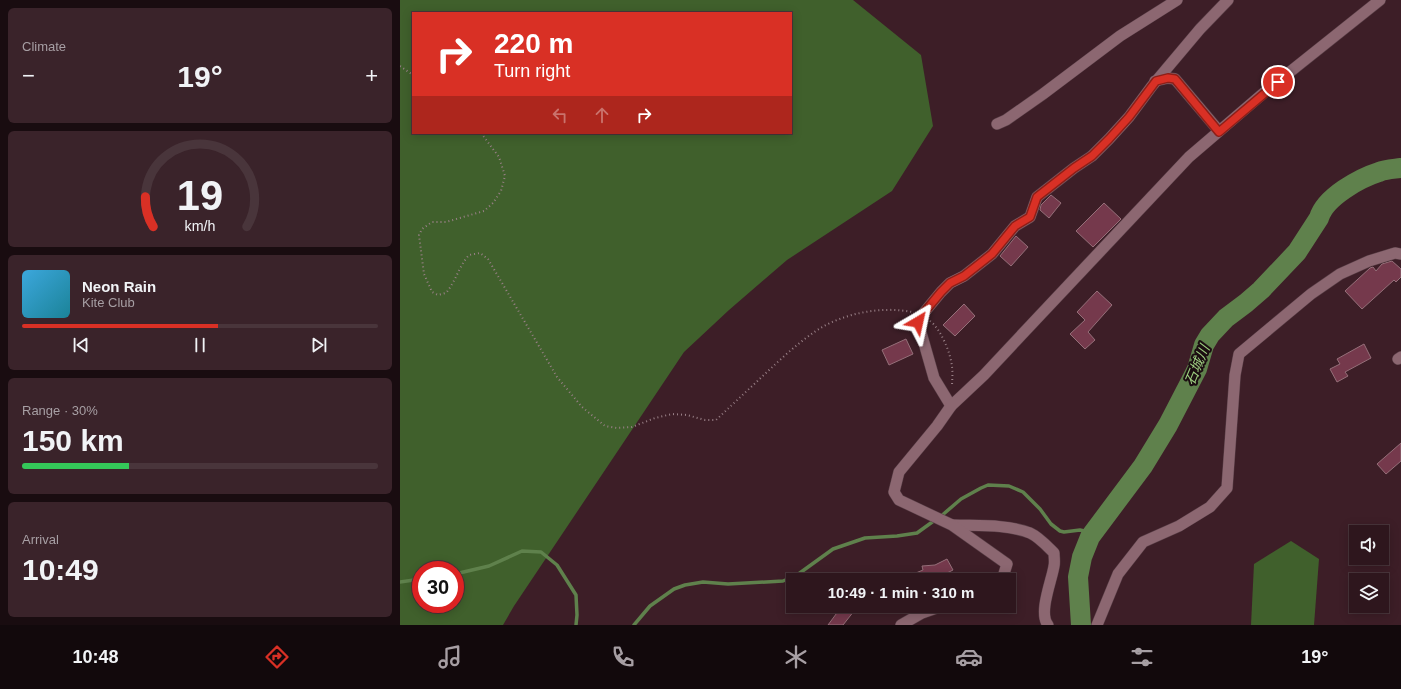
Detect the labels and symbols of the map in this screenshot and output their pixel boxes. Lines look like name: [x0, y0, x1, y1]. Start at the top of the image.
pin: [1261, 65, 1295, 99]
position arrow: [897, 301, 939, 343]
water label: 石城川: [1181, 341, 1213, 387]
speed limit sign: 30: [412, 561, 464, 613]

